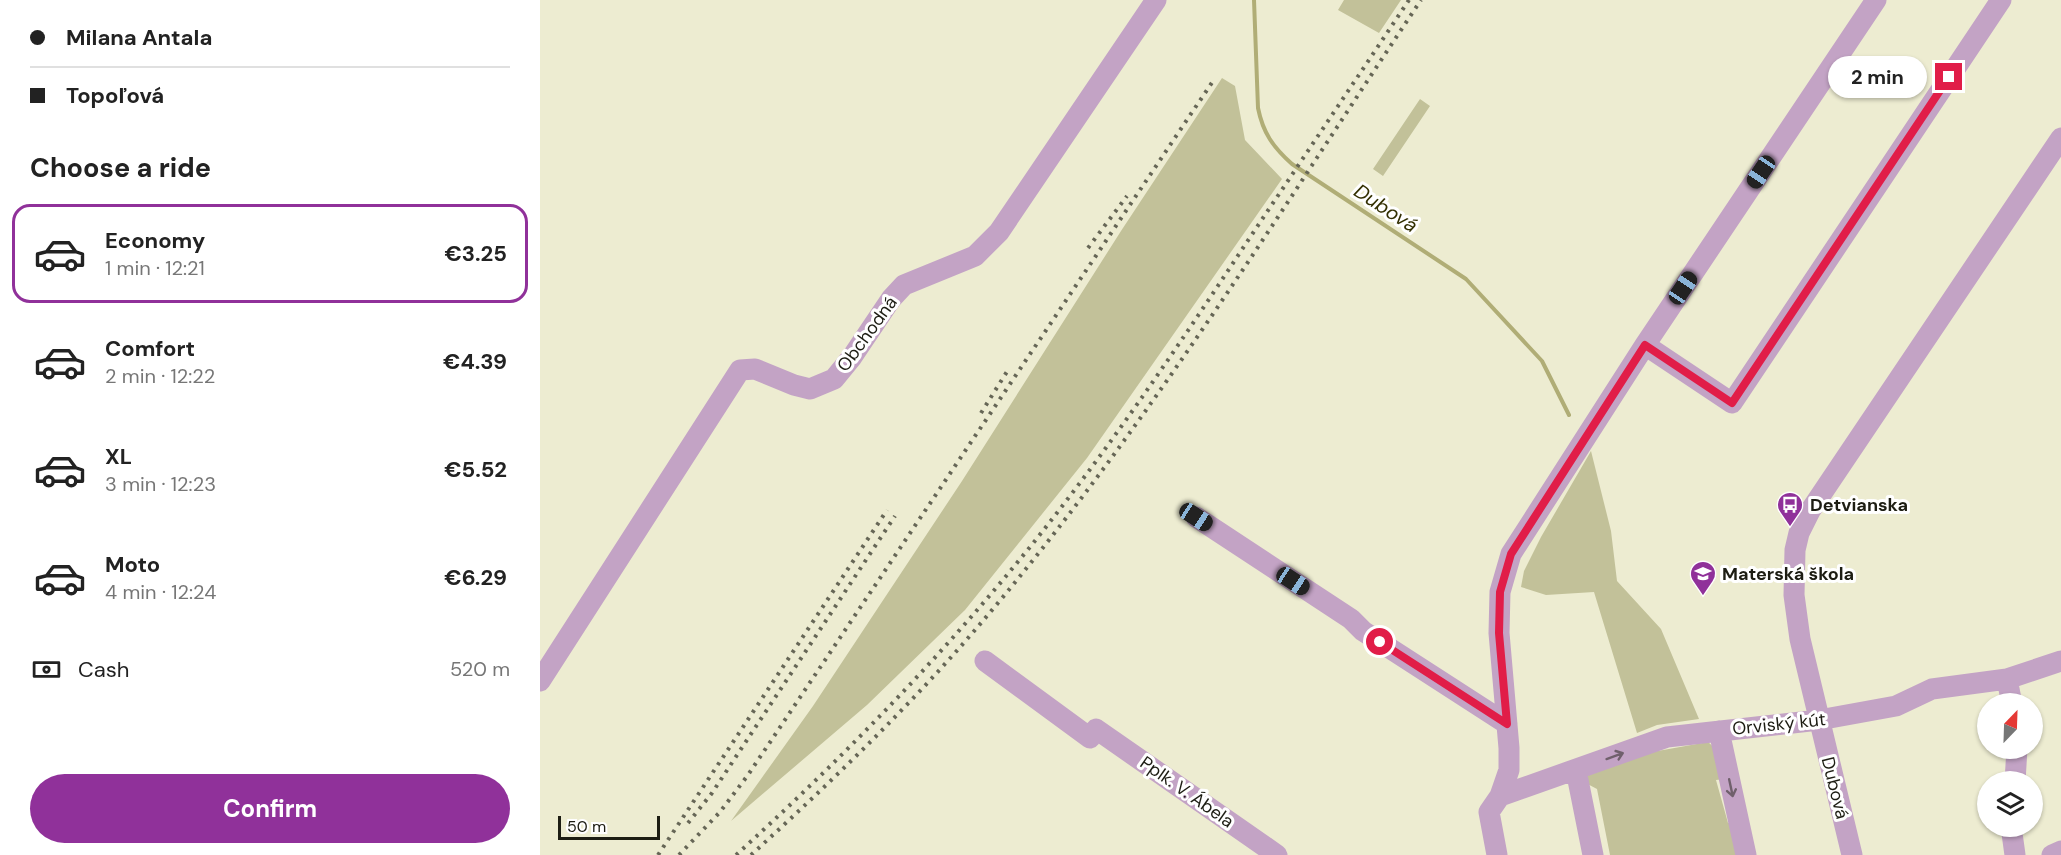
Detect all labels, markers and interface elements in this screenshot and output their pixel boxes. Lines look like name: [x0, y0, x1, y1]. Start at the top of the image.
text: Milana Antala: [66, 23, 212, 52]
callout: 2 min: [1829, 56, 1928, 98]
route end: [1935, 63, 1962, 90]
text: 2 min: [1851, 64, 1904, 90]
text: Topoľová: [66, 81, 164, 110]
text: Choose a ride: [30, 150, 211, 185]
car: [1743, 152, 1779, 192]
water label: Dubová: [1349, 178, 1423, 238]
text: Economy: [105, 226, 205, 255]
icon: car: [33, 227, 87, 281]
text: €3.25: [444, 239, 507, 268]
text: 1 min · 12:21: [105, 255, 205, 281]
car: [1665, 268, 1701, 308]
street label: Obchodná: [831, 291, 903, 377]
text: Comfort: [105, 334, 195, 363]
icon: car: [33, 335, 87, 389]
text: €4.39: [443, 347, 507, 376]
text: 2 min · 12:22: [105, 363, 215, 389]
text: XL: [105, 442, 132, 471]
icon: car: [33, 443, 87, 497]
text: €5.52: [444, 455, 507, 484]
text: 3 min · 12:23: [105, 471, 216, 497]
bus stop icon: Detvianska: [1775, 490, 1805, 528]
place label: Detvianska: [1810, 493, 1908, 517]
car: [1176, 500, 1216, 534]
text: Moto: [105, 550, 160, 579]
icon: car: [33, 551, 87, 605]
school or university icon: Materská škola: [1688, 559, 1718, 597]
place label: Materská škola: [1722, 562, 1854, 586]
text: €6.29: [444, 563, 507, 592]
car: [1273, 564, 1313, 598]
text: 4 min · 12:24: [105, 579, 216, 605]
route start: [1366, 628, 1393, 655]
icon: cash: [30, 653, 63, 686]
text: Cash: [78, 655, 129, 684]
text: 520 m: [450, 656, 510, 682]
north arrow: [1977, 693, 2043, 759]
map controls: [1977, 693, 2043, 837]
street label: Orviský kút: [1731, 707, 1827, 741]
one-way arrow: [1605, 750, 1623, 761]
street label: Pplk. V. Ábela: [1135, 751, 1239, 833]
street label: Dubová: [1816, 755, 1854, 821]
button: layers: [1977, 771, 2043, 837]
button: Confirm: [30, 774, 510, 843]
one-way arrow: [1726, 778, 1737, 797]
scale bar: [558, 813, 660, 840]
text: 50 m: [567, 816, 606, 837]

